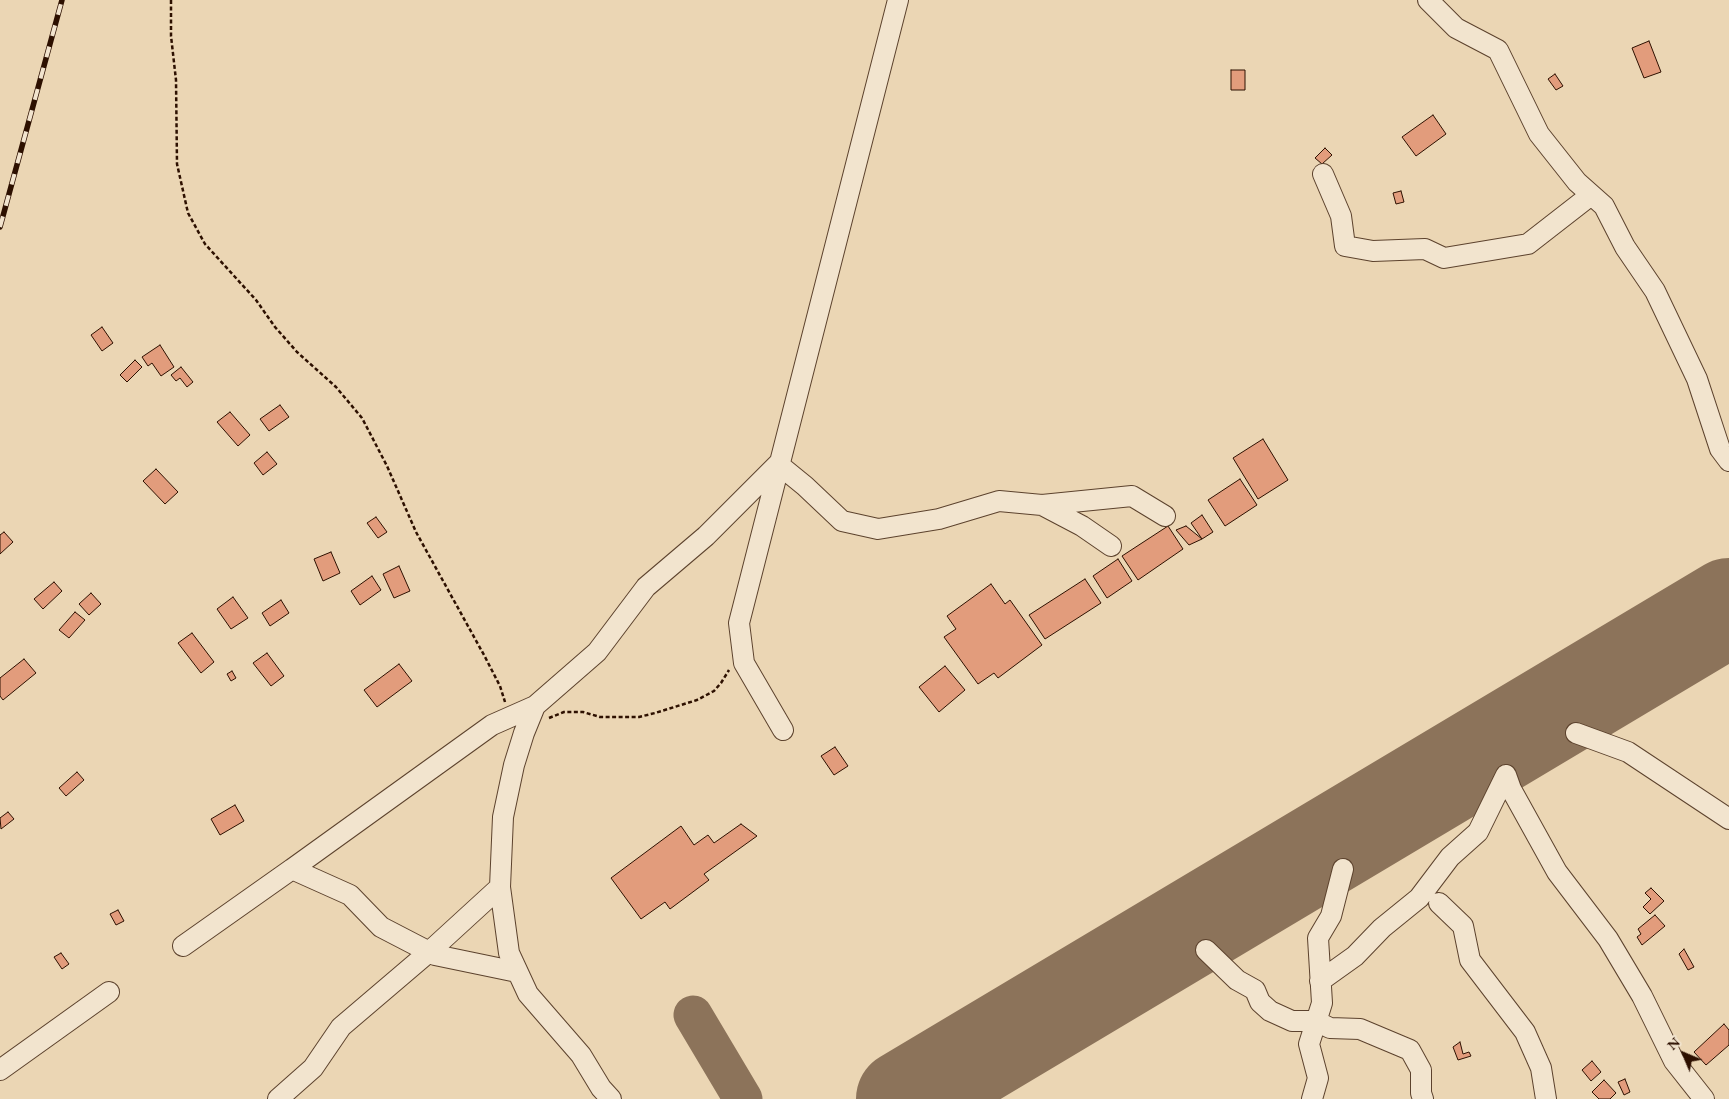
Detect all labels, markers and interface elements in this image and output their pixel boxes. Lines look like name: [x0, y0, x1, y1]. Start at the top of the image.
north arrow: [1659, 1029, 1709, 1079]
text: N: [1663, 1033, 1684, 1054]

